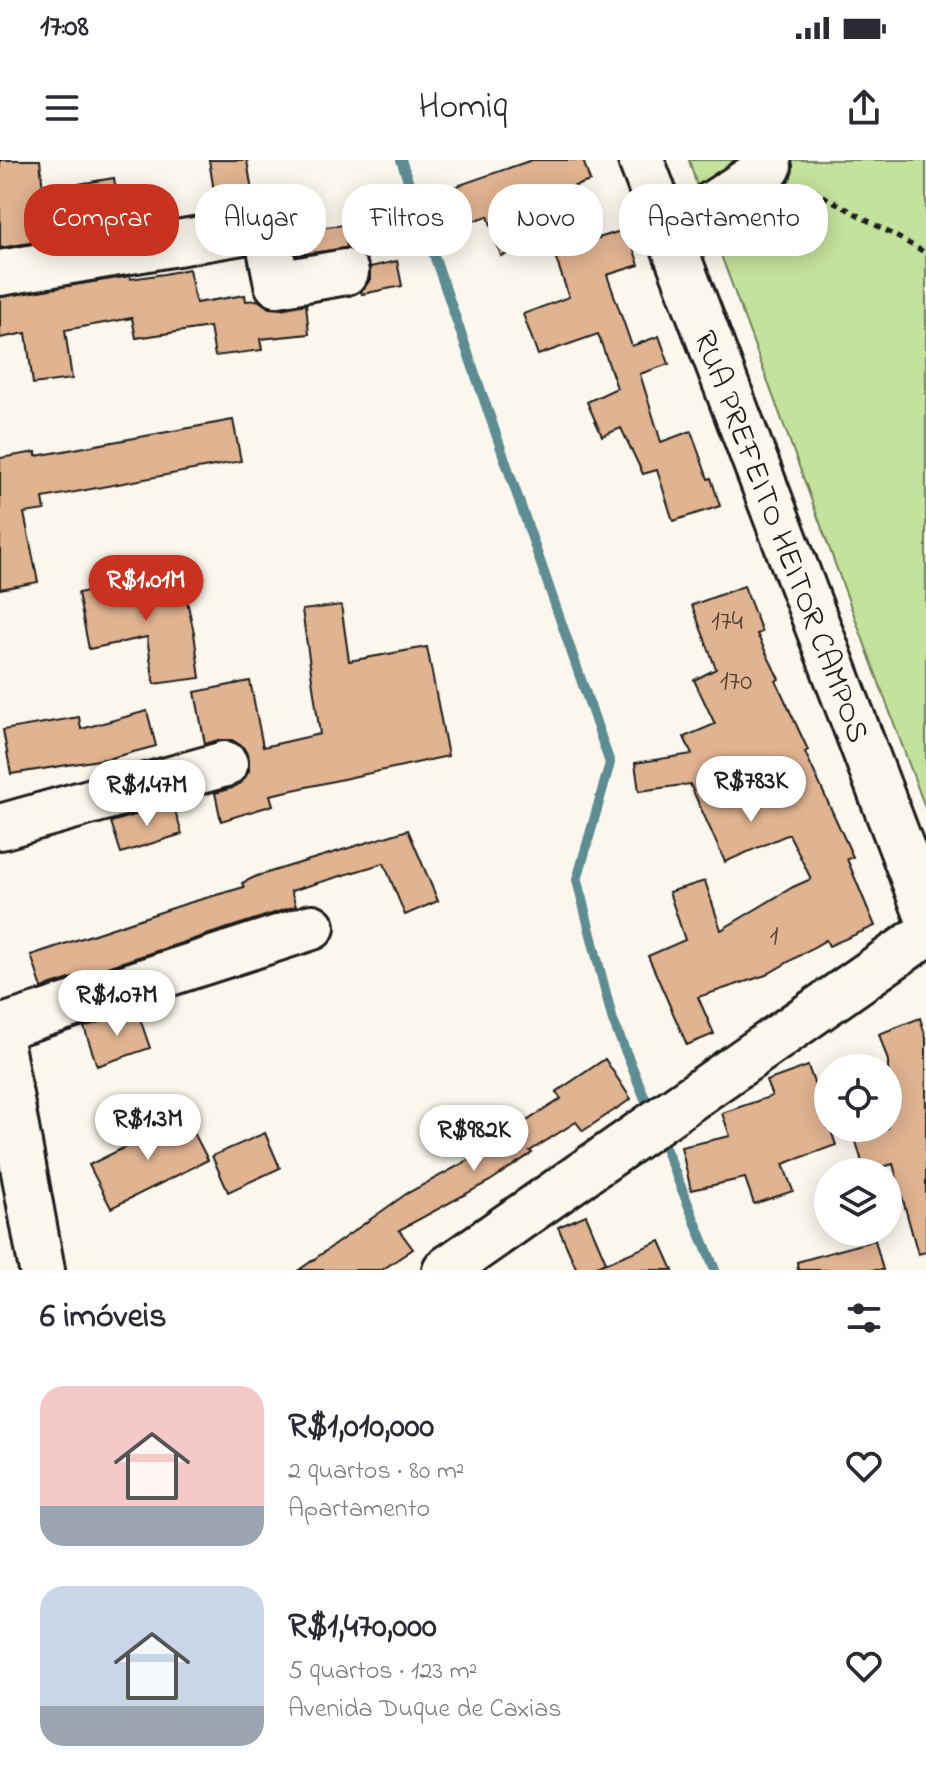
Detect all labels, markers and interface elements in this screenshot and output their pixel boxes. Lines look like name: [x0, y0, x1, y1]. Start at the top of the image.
text: 17:08: [40, 6, 89, 50]
text: Homiq: [418, 82, 508, 135]
icon: menu: [40, 86, 84, 130]
icon: share: [842, 86, 886, 130]
chip: Comprar: [24, 184, 179, 256]
chip: Alugar: [195, 184, 326, 256]
chip: Filtros: [342, 184, 472, 256]
chip: Novo: [488, 184, 603, 256]
chip: Apartamento: [619, 184, 828, 256]
street label: RUA PREFEITO HEITOR CAMPOS: [679, 324, 880, 750]
pin: R$1.01M: [72, 555, 220, 623]
text: R$1.01M: [107, 562, 185, 600]
house number: 174: [711, 602, 743, 643]
house number: 170: [720, 662, 752, 703]
pin: R$783K: [686, 756, 816, 824]
pin: R$1.47M: [73, 760, 221, 828]
text: R$783K: [714, 763, 788, 801]
text: R$1.47M: [107, 767, 187, 805]
house number: 1: [770, 917, 779, 958]
pin: R$1.07M: [43, 970, 191, 1038]
text: R$1.07M: [76, 977, 158, 1015]
map controls: [814, 1054, 902, 1246]
button: locate: [814, 1054, 902, 1142]
pin: R$1.3M: [83, 1094, 213, 1162]
text: R$1.3M: [113, 1101, 183, 1139]
pin: R$982K: [409, 1105, 539, 1173]
text: R$982K: [437, 1112, 511, 1150]
button: layers: [814, 1158, 902, 1246]
text: 6 imóveis: [40, 1293, 166, 1343]
icon: filters: [842, 1296, 886, 1340]
text: R$1,010,000: [288, 1403, 434, 1453]
icon: home: [104, 1418, 200, 1514]
icon: heart: [842, 1444, 886, 1488]
text: 2 quartos · 80 m²: [288, 1453, 465, 1491]
text: Apartamento: [288, 1491, 430, 1529]
text: R$1,470,000: [288, 1603, 437, 1653]
icon: home: [104, 1618, 200, 1714]
icon: heart: [842, 1644, 886, 1688]
text: 5 quartos · 123 m²: [288, 1653, 477, 1691]
text: Avenida Duque de Caxias: [288, 1691, 561, 1729]

